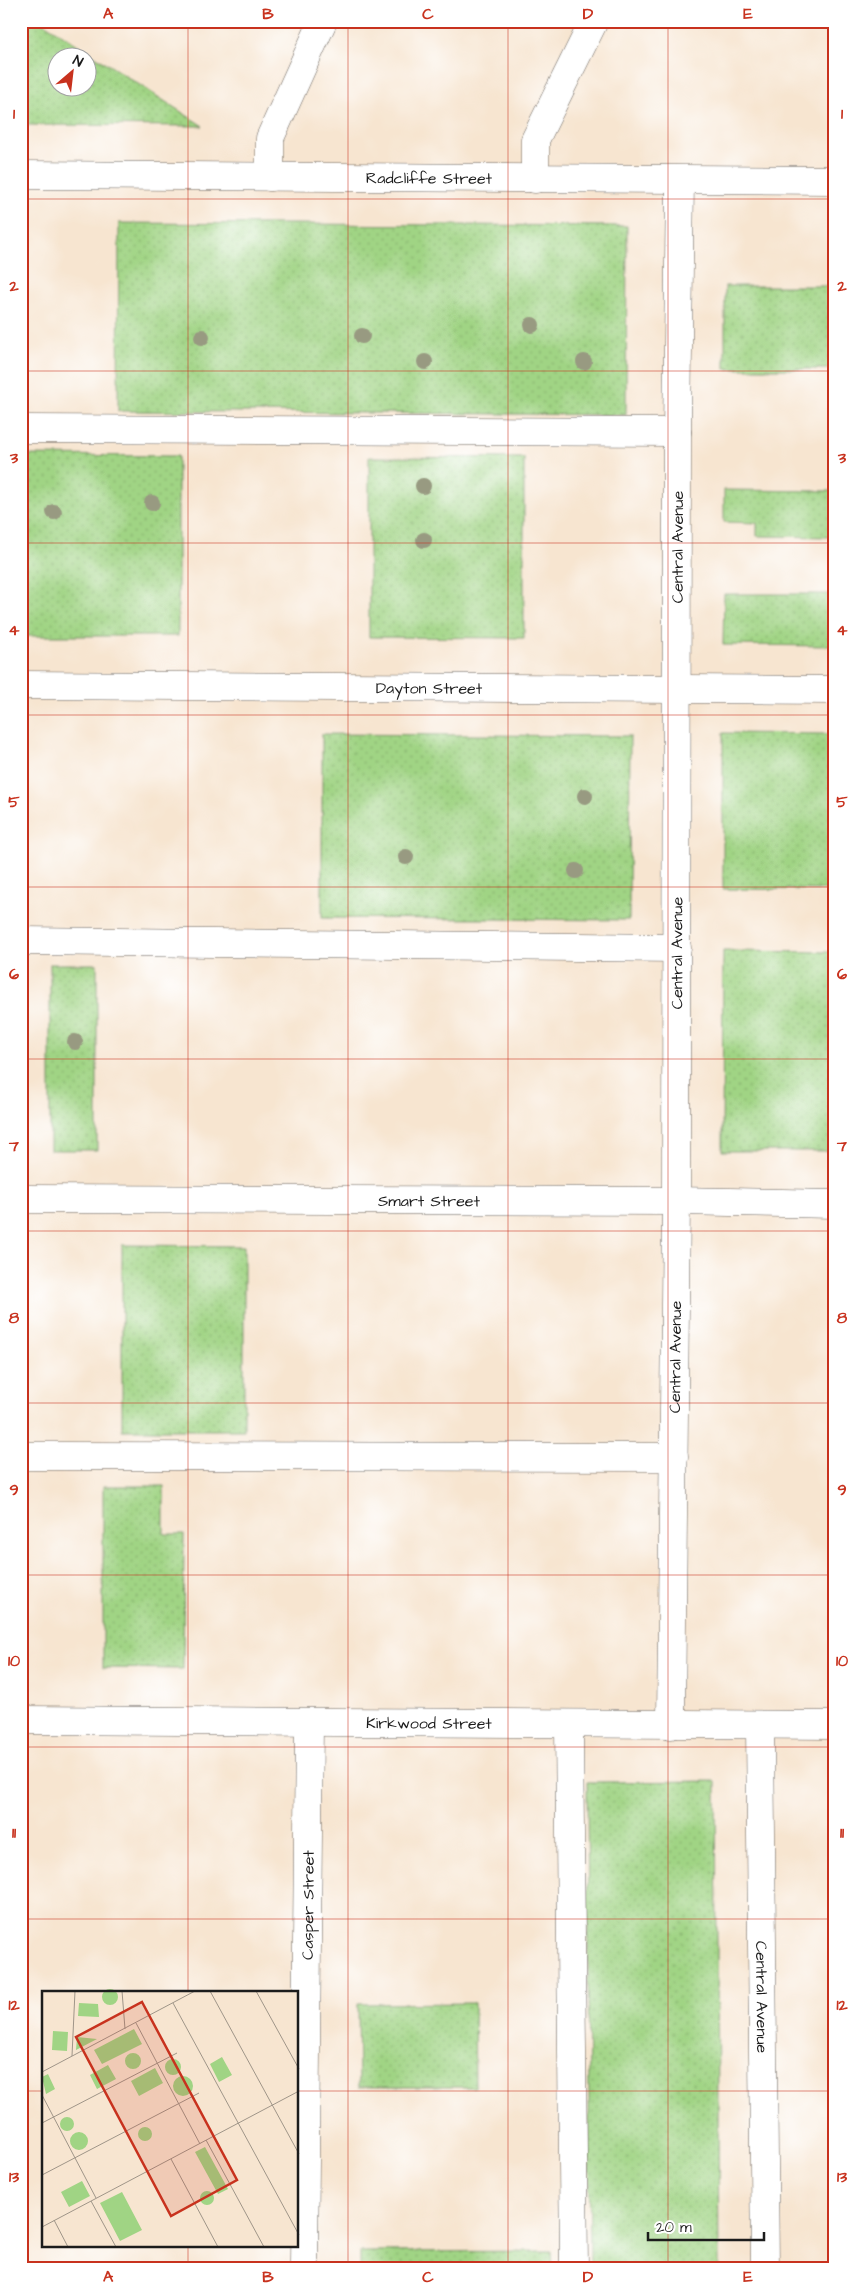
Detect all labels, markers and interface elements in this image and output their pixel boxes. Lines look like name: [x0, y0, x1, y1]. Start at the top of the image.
text: A: [103, 3, 114, 25]
text: B: [262, 3, 274, 25]
text: C: [422, 3, 434, 25]
text: D: [583, 3, 594, 25]
text: E: [743, 3, 753, 25]
north arrow: [48, 48, 98, 98]
text: N: [69, 51, 86, 72]
text: 1: [13, 103, 16, 125]
text: 1: [841, 103, 844, 125]
street label: Radcliffe Street: [366, 167, 493, 190]
text: 2: [8, 275, 19, 297]
text: 2: [836, 275, 847, 297]
text: 3: [9, 447, 19, 469]
text: 3: [837, 447, 847, 469]
street label: Central Avenue: [667, 491, 689, 603]
text: 4: [9, 619, 20, 641]
text: 4: [837, 619, 848, 641]
street label: Dayton Street: [376, 677, 483, 700]
text: 5: [8, 791, 20, 813]
text: 5: [836, 791, 848, 813]
street label: Central Avenue: [666, 897, 688, 1009]
text: 6: [9, 963, 19, 985]
text: 6: [837, 963, 847, 985]
text: 7: [8, 1135, 19, 1157]
text: 7: [836, 1135, 847, 1157]
street label: Smart Street: [378, 1190, 481, 1212]
street label: Central Avenue: [664, 1300, 687, 1413]
text: 8: [9, 1307, 20, 1329]
text: 8: [837, 1307, 848, 1329]
text: 9: [9, 1479, 19, 1501]
text: 9: [837, 1479, 847, 1501]
text: 10: [8, 1650, 20, 1672]
text: 10: [836, 1650, 848, 1672]
street label: Kirkwood Street: [366, 1712, 492, 1735]
text: 11: [12, 1822, 17, 1844]
text: 11: [840, 1822, 845, 1844]
street label: Casper Street: [297, 1850, 320, 1960]
street label: Central Avenue: [750, 1941, 773, 2054]
inset map: [42, 1991, 299, 2248]
text: 12: [8, 1994, 20, 2016]
text: 12: [836, 1994, 848, 2016]
text: 13: [9, 2166, 20, 2188]
text: 13: [837, 2166, 848, 2188]
scale bar: [648, 2210, 765, 2242]
text: 20 m: [656, 2217, 692, 2238]
text: A: [103, 2266, 114, 2288]
text: B: [262, 2266, 274, 2288]
text: C: [422, 2266, 434, 2288]
text: D: [583, 2266, 594, 2288]
text: E: [743, 2266, 753, 2288]

